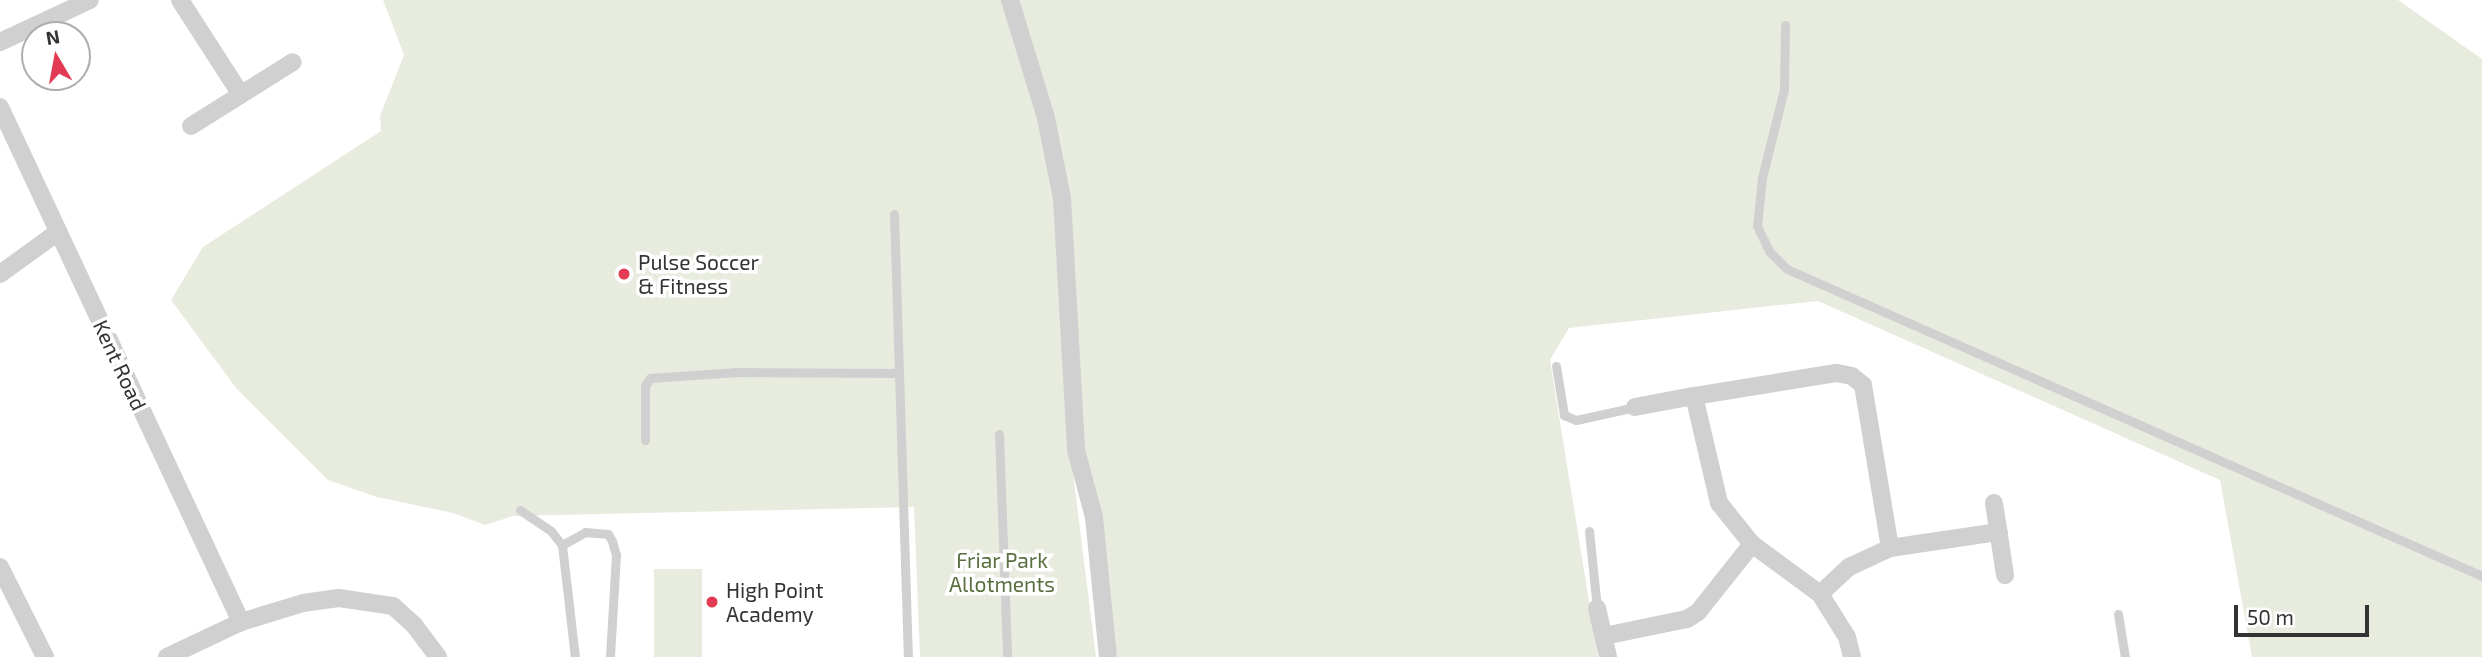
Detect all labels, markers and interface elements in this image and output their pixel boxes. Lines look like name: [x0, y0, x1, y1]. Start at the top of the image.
north arrow: [21, 21, 91, 91]
text: N: [44, 24, 61, 49]
place label: Pulse Soccer & Fitness: [638, 249, 759, 299]
marker: Pulse Soccer & Fitness: [616, 266, 632, 282]
street label: Kent Road: [88, 316, 152, 414]
park label: Friar Park Allotments: [949, 547, 1055, 597]
place label: High Point Academy: [726, 577, 823, 627]
scale bar: [2237, 590, 2372, 634]
marker: High Point Academy: [704, 594, 720, 610]
text: 50 m: [2247, 604, 2294, 629]

